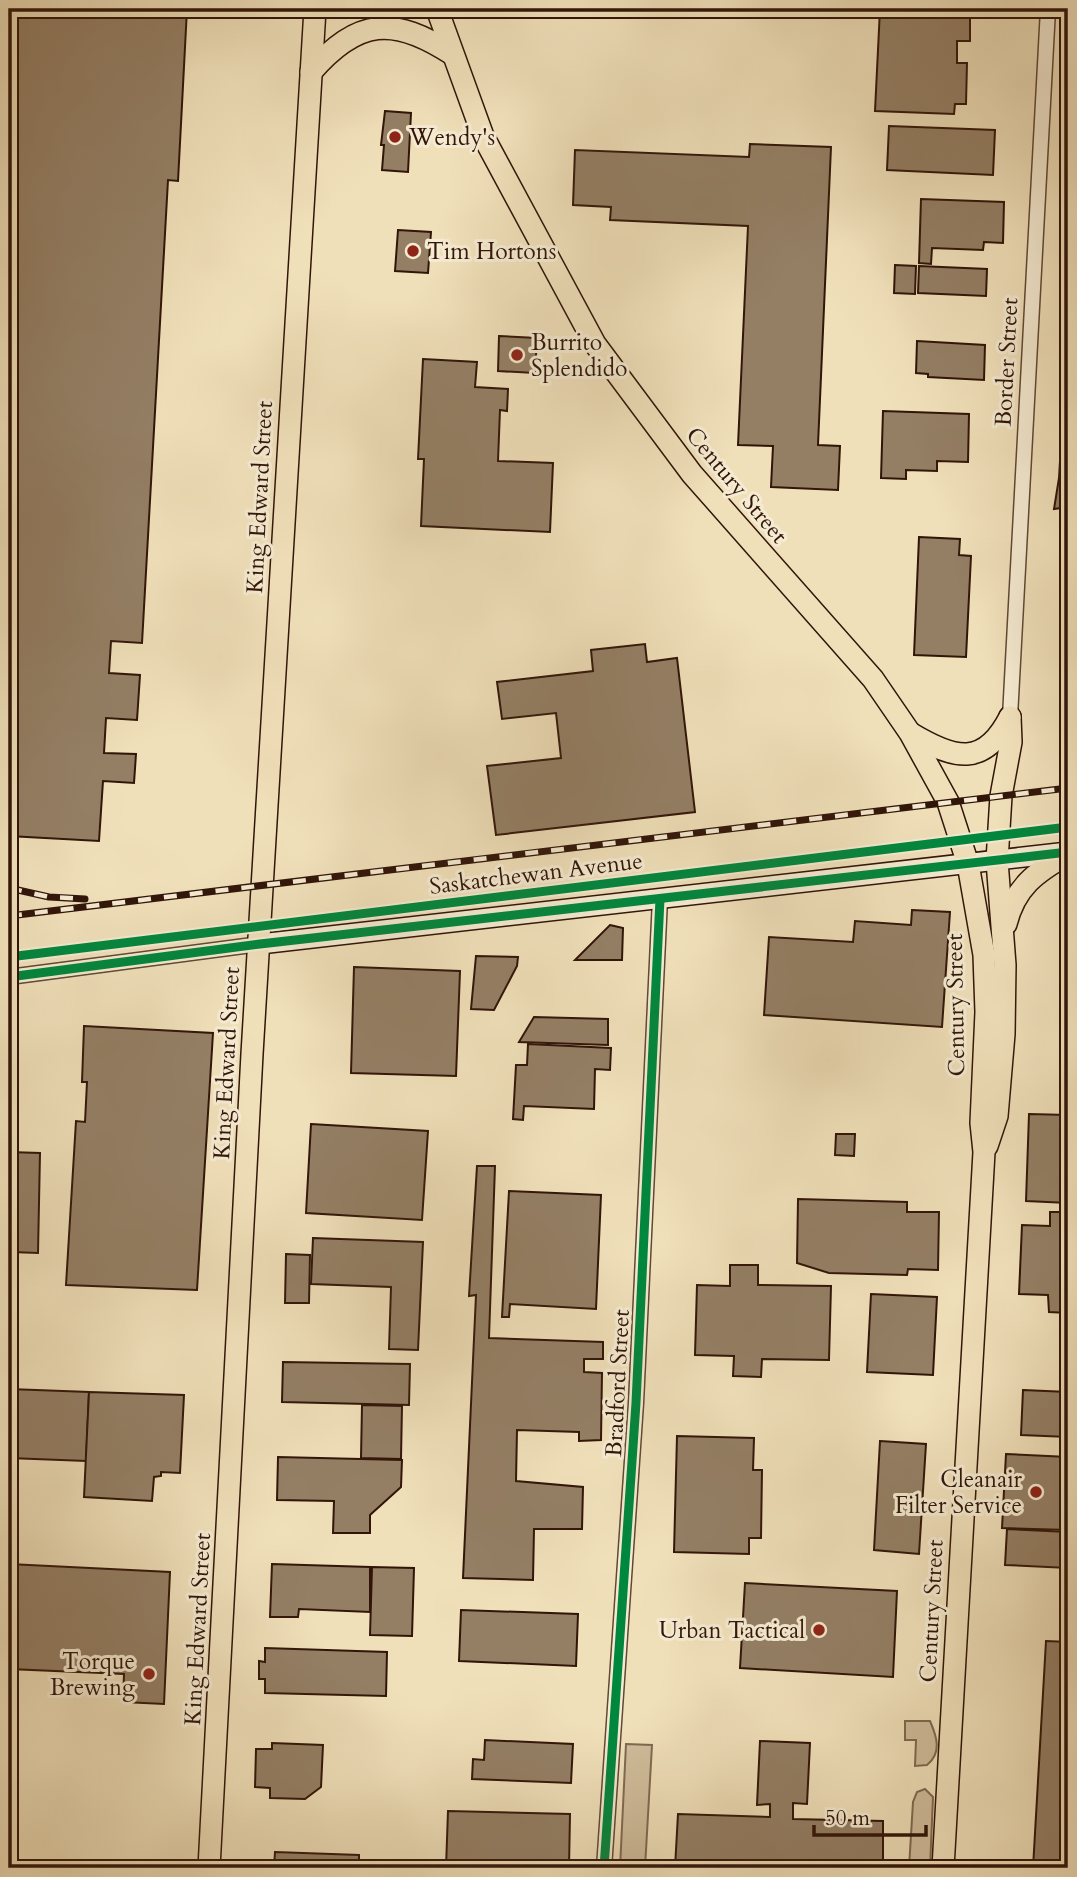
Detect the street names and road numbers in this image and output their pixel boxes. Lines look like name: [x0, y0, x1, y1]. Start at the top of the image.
street label: Border Street: [988, 297, 1025, 427]
street label: King Edward Street: [239, 400, 280, 594]
street label: Century Street: [679, 421, 794, 550]
street label: Saskatchewan Avenue: [428, 845, 644, 902]
street label: Century Street: [939, 933, 972, 1077]
street label: King Edward Street: [206, 966, 247, 1160]
street label: Bradford Street: [598, 1308, 637, 1458]
street label: King Edward Street: [177, 1532, 218, 1726]
street label: Century Street: [912, 1539, 951, 1683]

